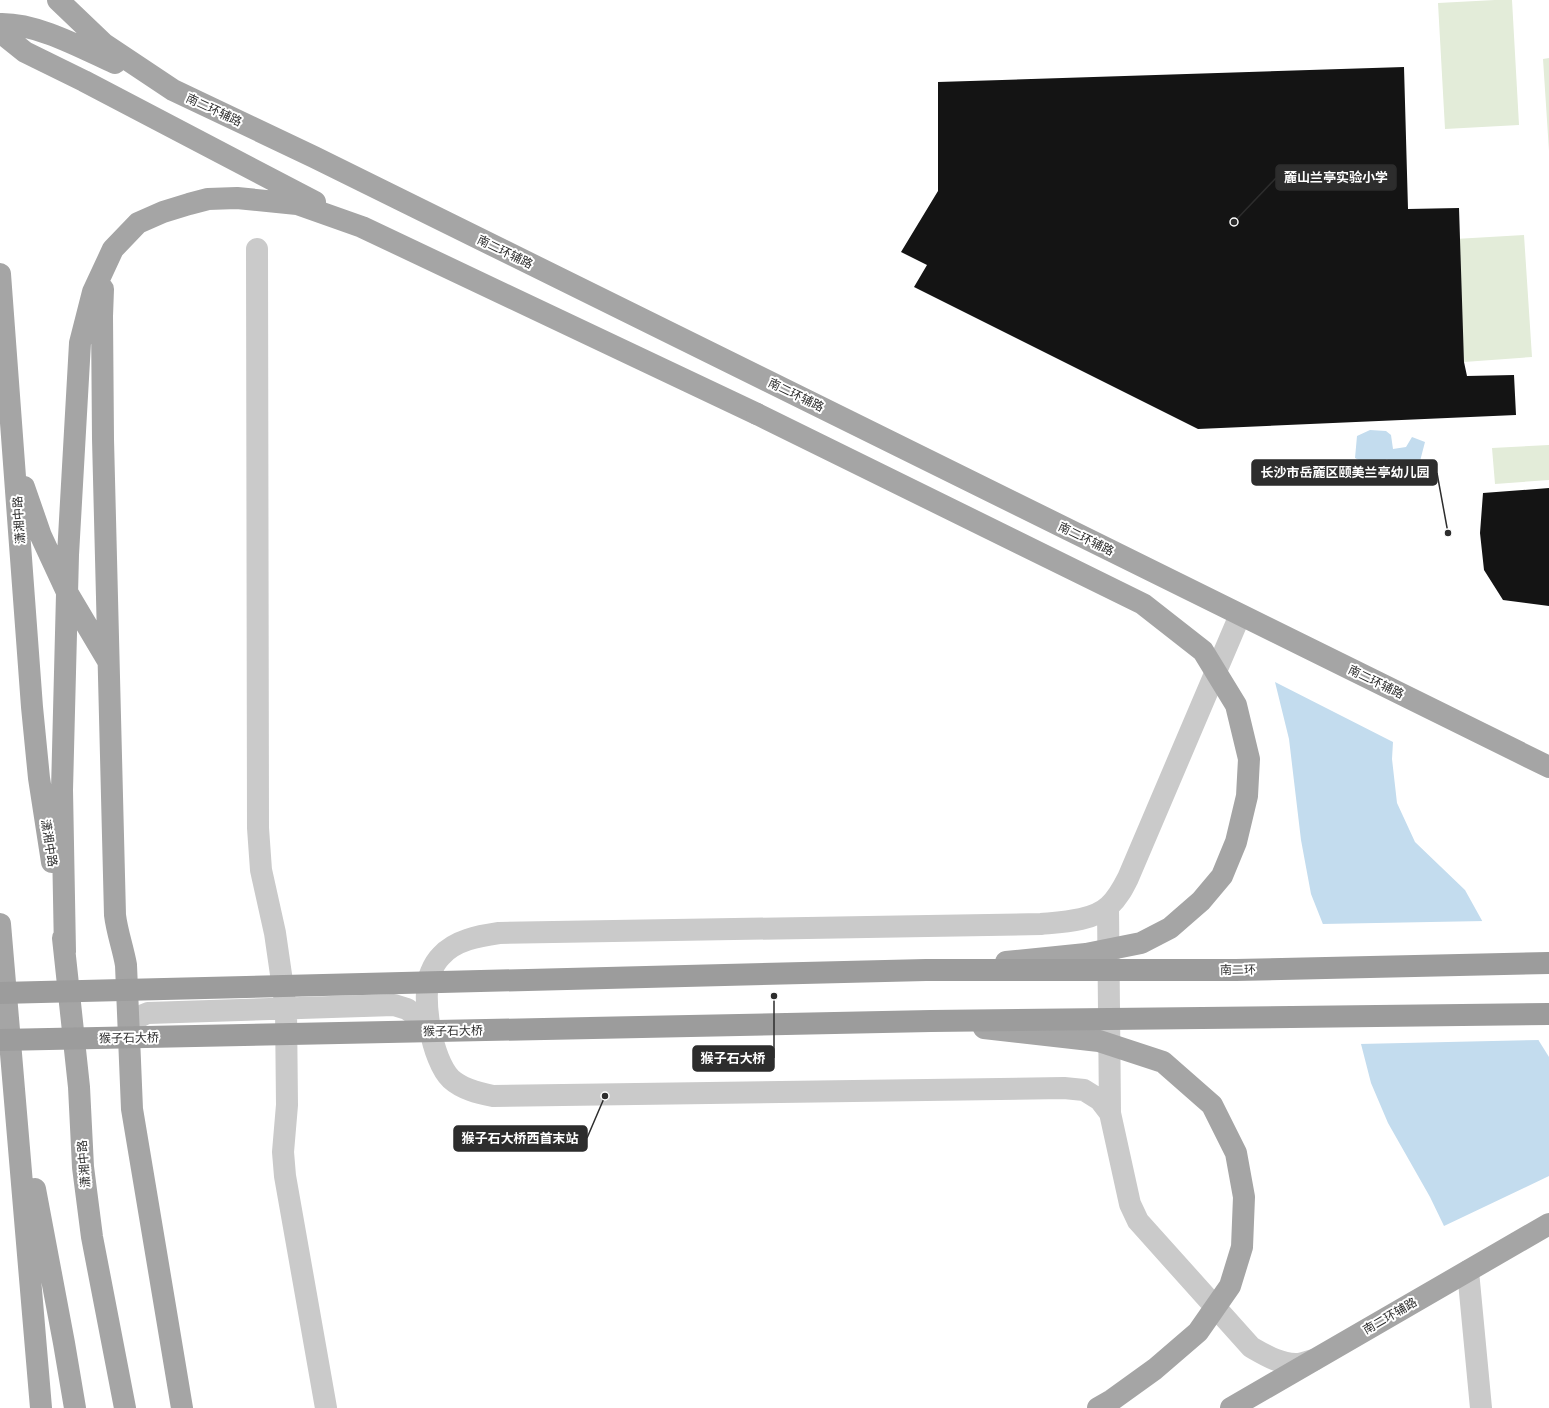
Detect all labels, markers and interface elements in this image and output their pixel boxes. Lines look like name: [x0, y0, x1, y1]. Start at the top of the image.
street label: 南二环辅路: [184, 91, 244, 129]
callout: 麓山兰亭实验小学: [1276, 165, 1396, 190]
text: 麓山兰亭实验小学: [1284, 170, 1388, 185]
street label: 南二环辅路: [475, 233, 535, 271]
street label: 南二环辅路: [766, 376, 826, 414]
callout: 长沙市岳麓区颐美兰亭幼儿园: [1252, 460, 1437, 485]
text: 长沙市岳麓区颐美兰亭幼儿园: [1260, 465, 1430, 480]
street label: 潇湘中路: [10, 496, 28, 544]
street label: 南二环辅路: [1056, 520, 1116, 558]
street label: 南二环辅路: [1346, 663, 1406, 701]
street label: 潇湘中路: [38, 818, 60, 868]
street label: 南二环: [1220, 963, 1256, 977]
street label: 猴子石大桥: [423, 1023, 483, 1039]
street label: 猴子石大桥: [99, 1030, 159, 1046]
callout: 猴子石大桥: [693, 1046, 774, 1071]
text: 猴子石大桥: [700, 1051, 766, 1066]
callout: 猴子石大桥西首末站: [454, 1126, 587, 1151]
text: 猴子石大桥西首末站: [461, 1131, 579, 1146]
street label: 潇湘中路: [75, 1139, 93, 1189]
street label: 南二环辅路: [1361, 1295, 1419, 1337]

